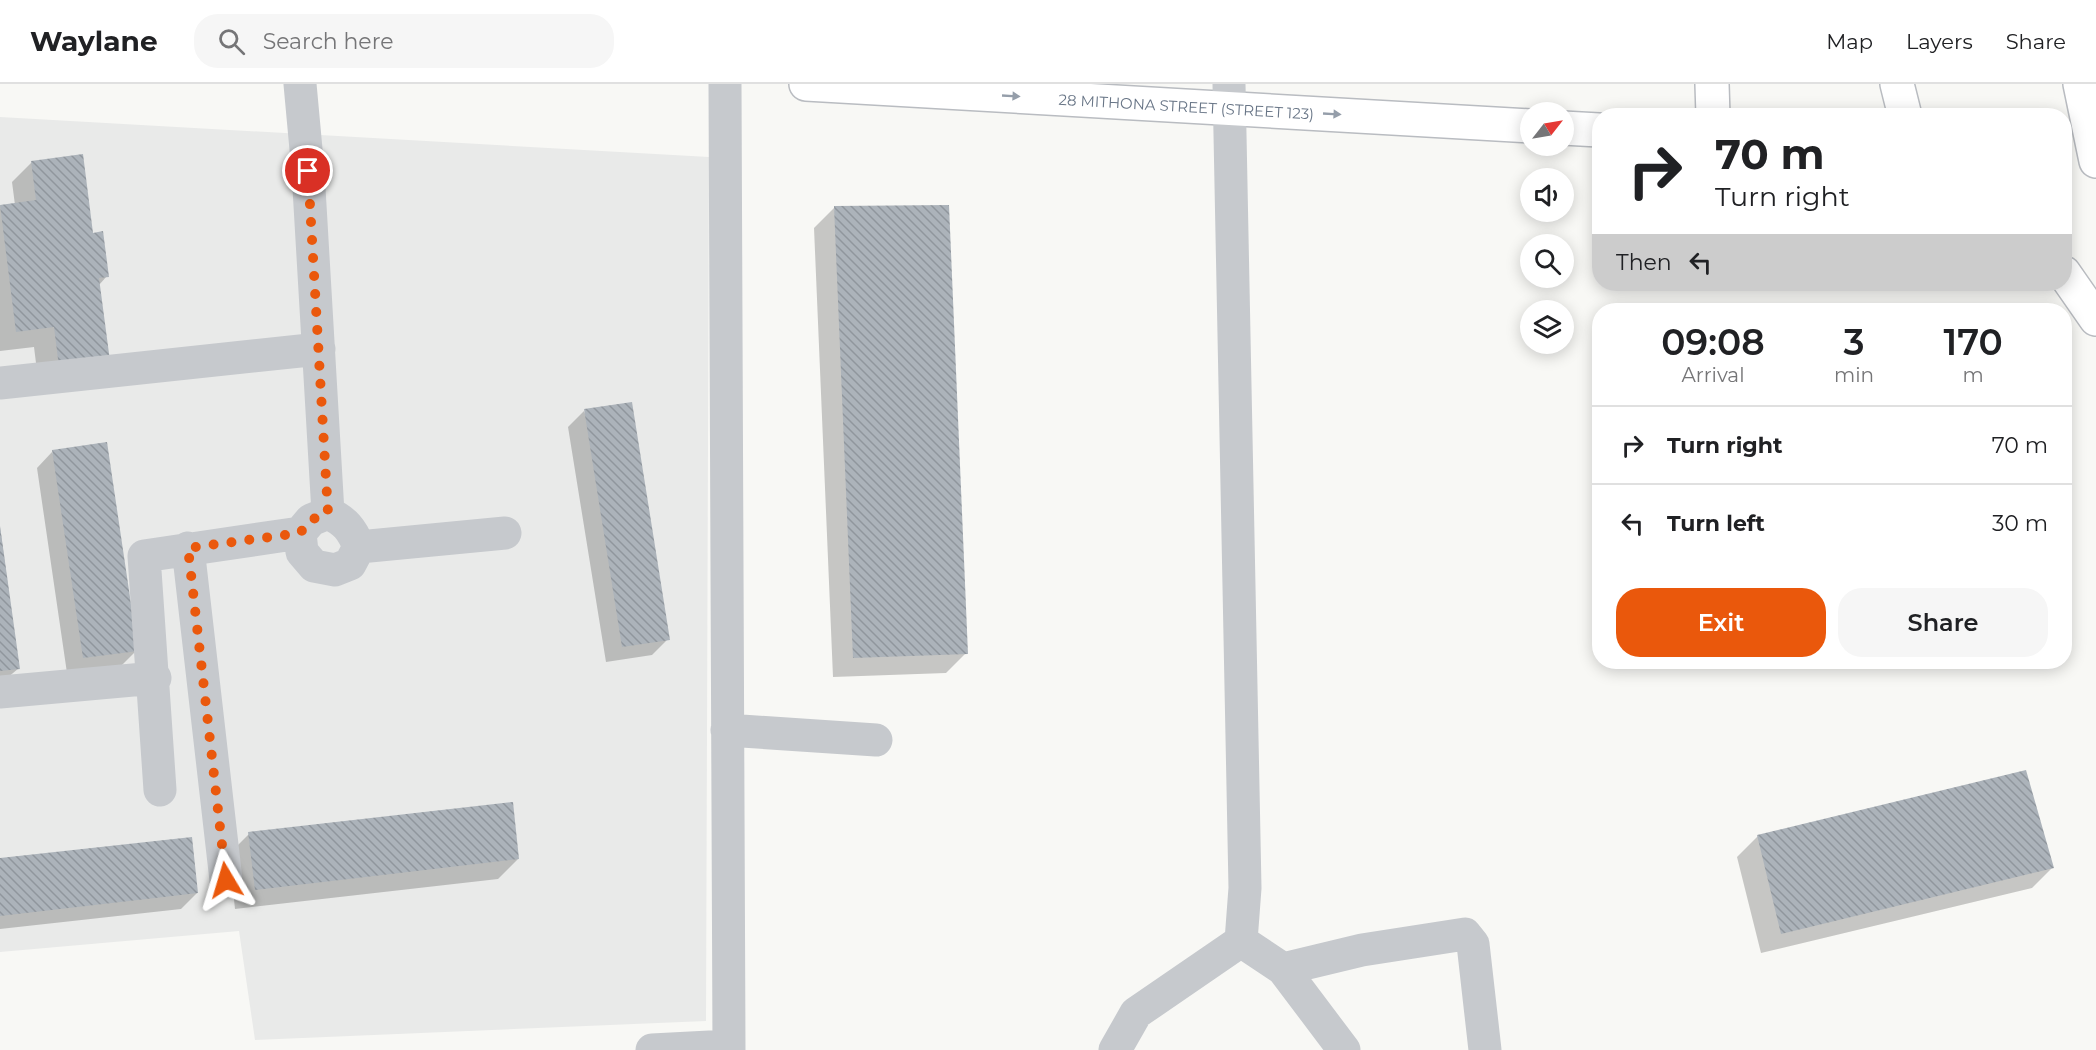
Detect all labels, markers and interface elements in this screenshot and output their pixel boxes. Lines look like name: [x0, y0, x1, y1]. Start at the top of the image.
search box: [194, 14, 614, 68]
text: Waylane: [30, 24, 158, 58]
icon: search: [215, 25, 248, 58]
text: Search here: [263, 28, 393, 55]
text: Map: [1826, 29, 1873, 54]
text: Layers: [1906, 29, 1973, 54]
text: Share: [2006, 29, 2066, 54]
street label: 28 MITHONA STREET (STREET 123): [1058, 89, 1315, 123]
one-way arrow: [1002, 91, 1021, 101]
north arrow: [1520, 102, 1574, 156]
map controls: [1520, 102, 1574, 354]
one-way arrow: [1322, 110, 1341, 119]
text: 70 m: [1715, 128, 1825, 180]
icon: right: [1616, 132, 1694, 210]
pin: [282, 145, 333, 196]
icon: arrive: [291, 154, 324, 187]
button: sound: [1520, 168, 1574, 222]
text: Turn right: [1715, 180, 1850, 213]
button: search: [1520, 234, 1574, 288]
icon: left: [1684, 246, 1717, 279]
text: Then: [1616, 249, 1672, 276]
button: layers: [1520, 300, 1574, 354]
text: 09:08: [1661, 320, 1765, 364]
text: 3: [1844, 320, 1865, 364]
text: 170: [1944, 320, 2003, 364]
text: Arrival: [1681, 363, 1745, 387]
text: min: [1834, 363, 1874, 387]
text: m: [1962, 363, 1984, 387]
icon: right: [1616, 429, 1649, 462]
text: Turn right: [1667, 432, 1782, 459]
text: 70 m: [1992, 432, 2048, 459]
icon: left: [1616, 507, 1649, 540]
text: Turn left: [1667, 510, 1765, 537]
text: 30 m: [1992, 510, 2048, 537]
button: Exit: [1616, 588, 1826, 657]
button: Share: [1838, 588, 2048, 657]
position arrow: [194, 848, 258, 912]

